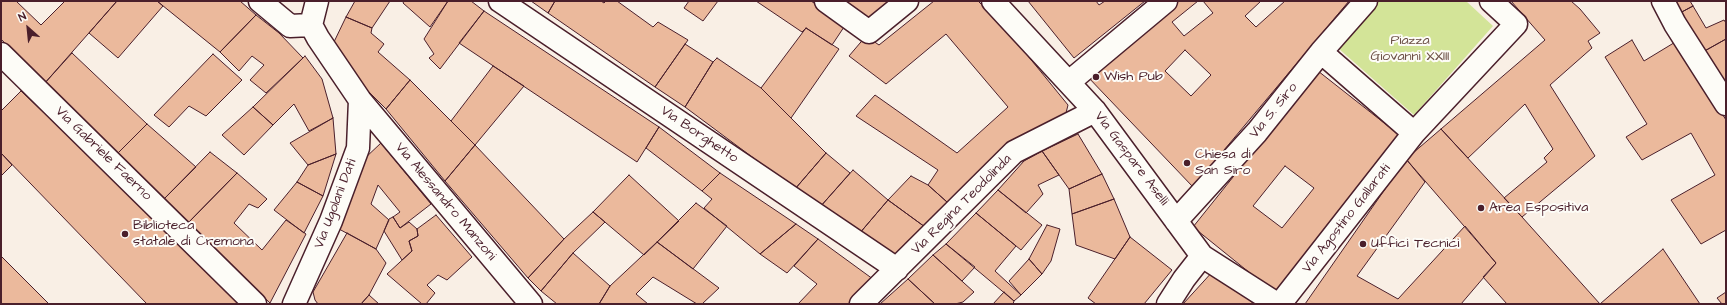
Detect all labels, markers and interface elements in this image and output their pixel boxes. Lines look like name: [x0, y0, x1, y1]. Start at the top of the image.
north arrow: [8, 8, 48, 48]
text: N: [16, 9, 29, 25]
park label: Piazza Giovanni XXIII: [1371, 33, 1449, 66]
place label: Wish Pub: [1104, 69, 1163, 85]
marker: Wish Pub: [1091, 72, 1101, 82]
street label: Via S. Siro: [1246, 80, 1302, 142]
street label: Via Gabriele Faerno: [51, 103, 155, 205]
street label: Via Borghetto: [657, 103, 741, 167]
street label: Via Gaspare Aselli: [1090, 109, 1172, 209]
street label: Via Alessandro Manzoni: [391, 140, 499, 264]
place label: Chiesa di San Siro: [1195, 147, 1251, 180]
street label: Via Regina Teodolinda: [908, 151, 1016, 259]
street label: Via Ugolani Dati: [311, 157, 361, 251]
marker: Chiesa di San Siro: [1182, 158, 1192, 168]
street label: Via Agostino Gallarati: [1299, 161, 1395, 277]
place label: Area Espositiva: [1489, 200, 1588, 216]
marker: Area Espositiva: [1476, 203, 1486, 213]
place label: Biblioteca statale di Cremona: [133, 218, 254, 250]
marker: Biblioteca statale di Cremona: [120, 229, 130, 239]
place label: Uffici Tecnici: [1371, 236, 1459, 252]
marker: Uffici Tecnici: [1358, 239, 1368, 249]

